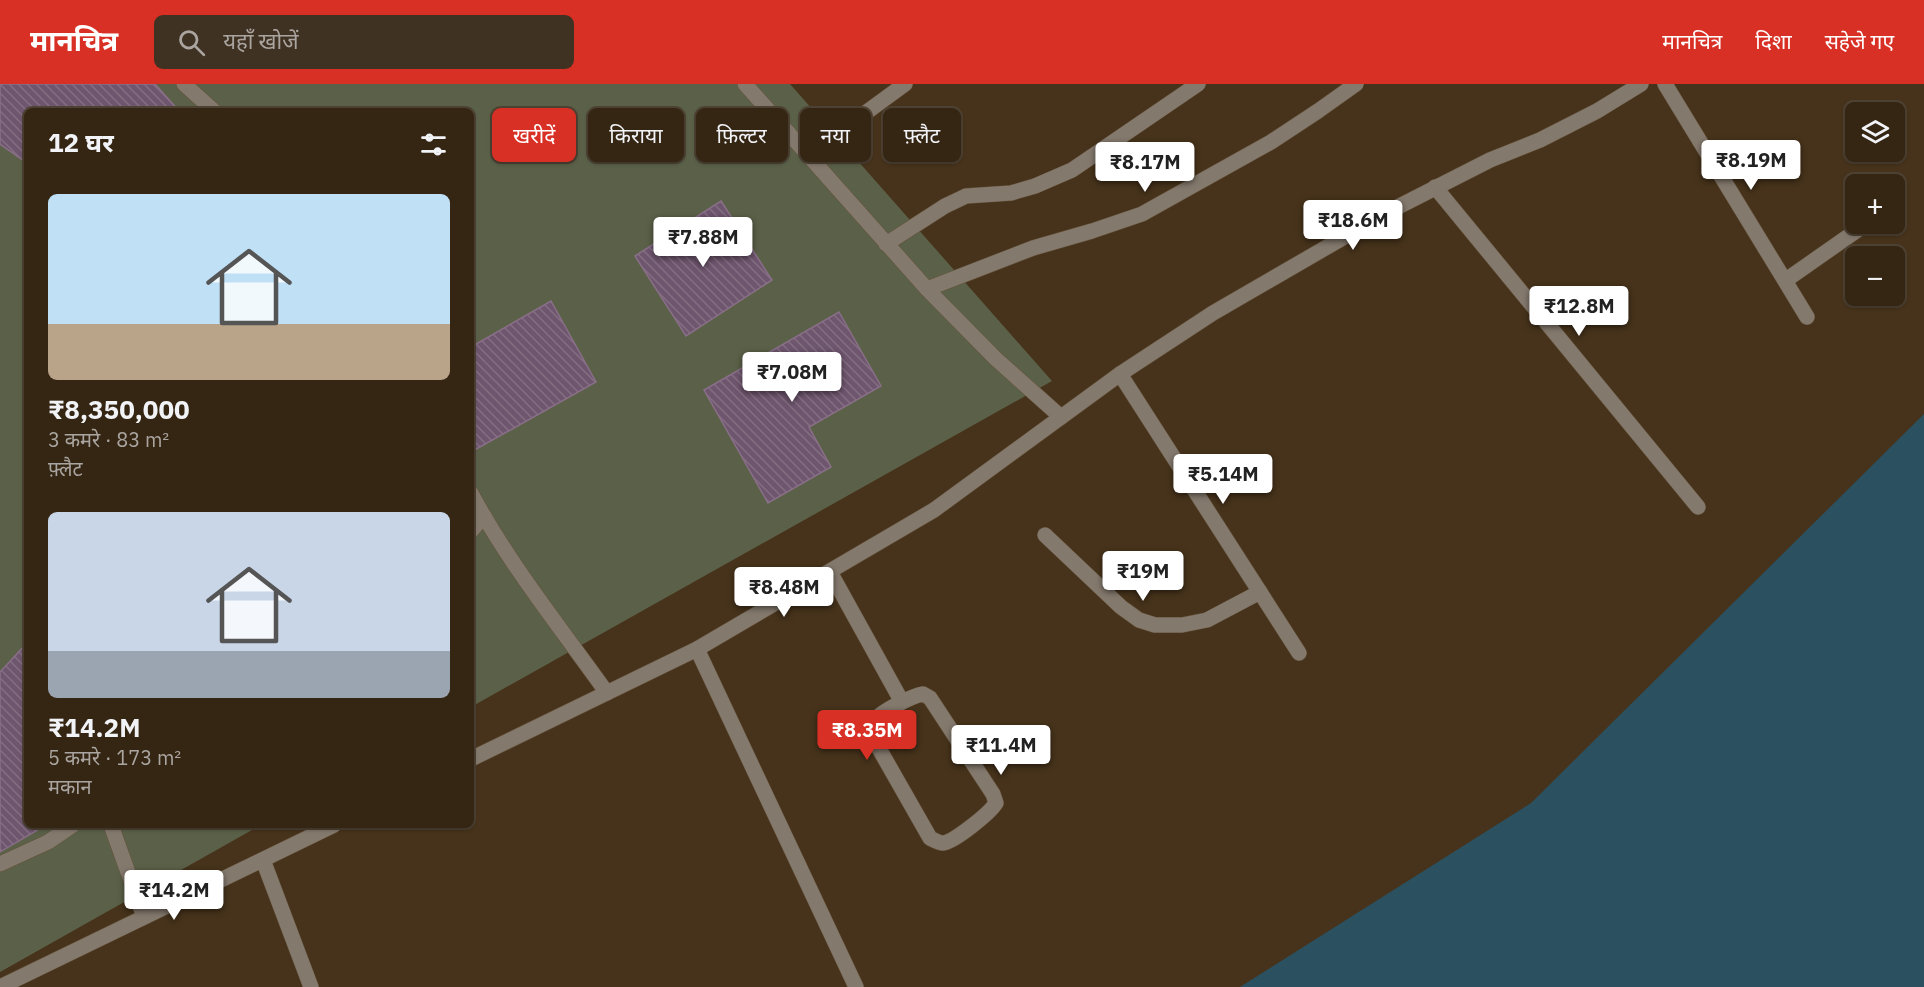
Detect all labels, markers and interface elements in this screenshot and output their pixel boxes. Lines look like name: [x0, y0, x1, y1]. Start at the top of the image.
search box: [154, 15, 574, 69]
text: मानचित्र: [30, 22, 118, 59]
icon: search: [175, 26, 208, 59]
text: यहाँ खोजें: [223, 26, 299, 55]
text: मानचित्र: [1662, 27, 1722, 55]
text: दिशा: [1755, 27, 1792, 55]
text: सहेजे गए: [1825, 27, 1894, 55]
map controls: [1845, 102, 1905, 306]
button: layers: [1845, 102, 1905, 162]
chip: खरीदें: [492, 108, 576, 162]
chip: किराया: [588, 108, 684, 162]
chip: फ़िल्टर: [696, 108, 788, 162]
chip: नया: [800, 108, 871, 162]
chip: फ़्लैट: [883, 108, 961, 162]
text: 12 घर: [48, 125, 114, 159]
icon: filters: [417, 128, 450, 161]
pin: ₹8.19M: [1702, 140, 1800, 191]
pin: ₹8.17M: [1096, 142, 1194, 193]
text: ₹8.19M: [1715, 146, 1787, 173]
text: ₹8.17M: [1109, 148, 1181, 175]
button: +: [1845, 174, 1905, 234]
pin: ₹18.6M: [1304, 200, 1402, 251]
text: ₹18.6M: [1317, 206, 1389, 233]
pin: ₹7.88M: [654, 217, 752, 268]
text: ₹7.88M: [667, 223, 739, 250]
icon: home: [195, 233, 303, 341]
button: −: [1845, 246, 1905, 306]
pin: ₹12.8M: [1530, 286, 1628, 337]
text: ₹12.8M: [1543, 292, 1615, 319]
pin: ₹7.08M: [743, 352, 841, 403]
text: ₹7.08M: [756, 358, 828, 385]
text: ₹8,350,000: [48, 392, 190, 426]
text: 3 कमरे · 83 m²: [48, 426, 169, 453]
pin: ₹5.14M: [1174, 454, 1272, 505]
text: फ़्लैट: [48, 455, 83, 482]
text: ₹5.14M: [1187, 460, 1259, 487]
icon: home: [195, 551, 303, 659]
pin: ₹19M: [1107, 551, 1179, 602]
text: ₹19M: [1117, 557, 1169, 584]
pin: ₹8.48M: [735, 567, 833, 618]
text: ₹8.48M: [748, 573, 820, 600]
text: ₹14.2M: [48, 710, 141, 744]
pin: ₹8.35M: [818, 710, 916, 761]
text: ₹8.35M: [831, 716, 903, 743]
pin: ₹11.4M: [952, 725, 1050, 776]
text: ₹11.4M: [965, 731, 1037, 758]
text: 5 कमरे · 173 m²: [48, 744, 181, 771]
text: मकान: [48, 773, 92, 800]
pin: ₹14.2M: [125, 870, 223, 921]
text: ₹14.2M: [138, 876, 210, 903]

